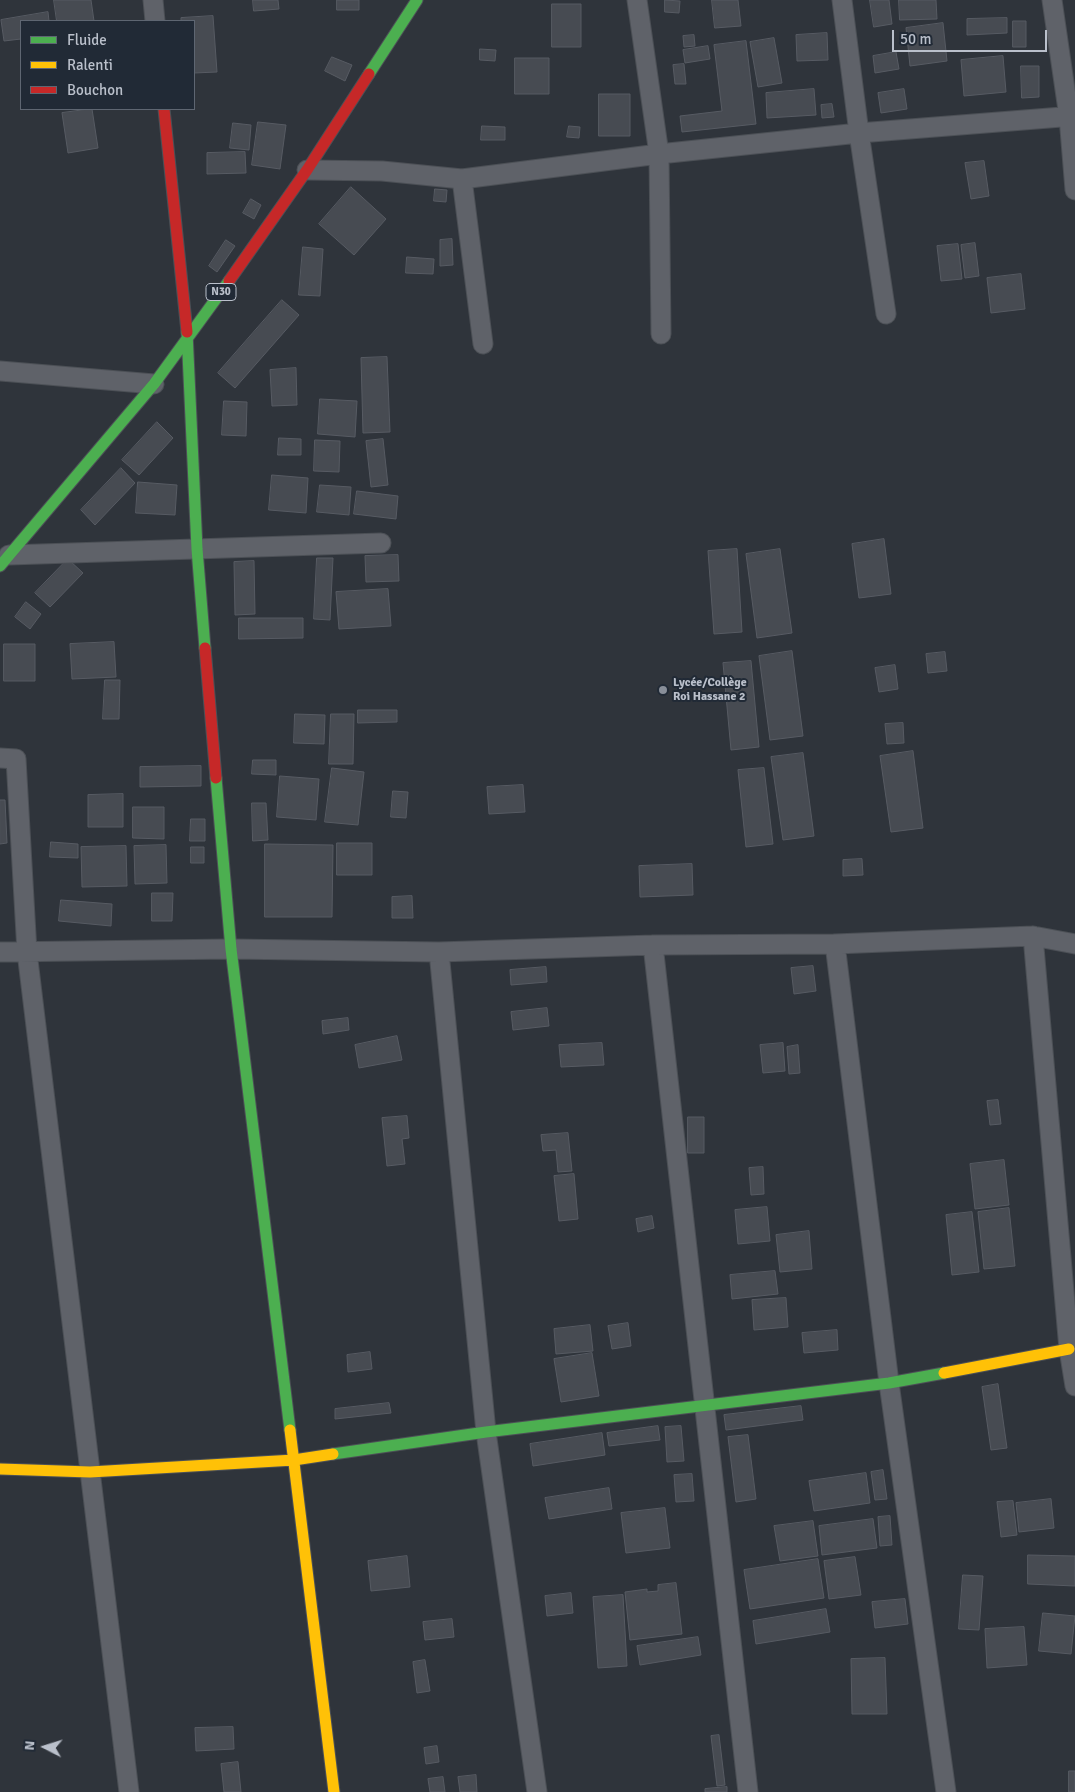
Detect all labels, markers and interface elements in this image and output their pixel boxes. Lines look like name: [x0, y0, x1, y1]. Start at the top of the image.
legend: [20, 20, 195, 110]
scale bar: [895, 20, 1050, 52]
text: 50 m: [900, 30, 931, 48]
text: Fluide: [67, 31, 107, 49]
text: Ralenti: [67, 56, 113, 74]
text: Bouchon: [67, 81, 123, 99]
road number: N30: [206, 284, 236, 300]
place label: Lycée/Collège Roi Hassane 2: [673, 676, 747, 704]
marker: Lycée/Collège Roi Hassane 2: [657, 684, 669, 696]
north arrow: [20, 1722, 70, 1772]
text: N: [21, 1740, 38, 1751]

